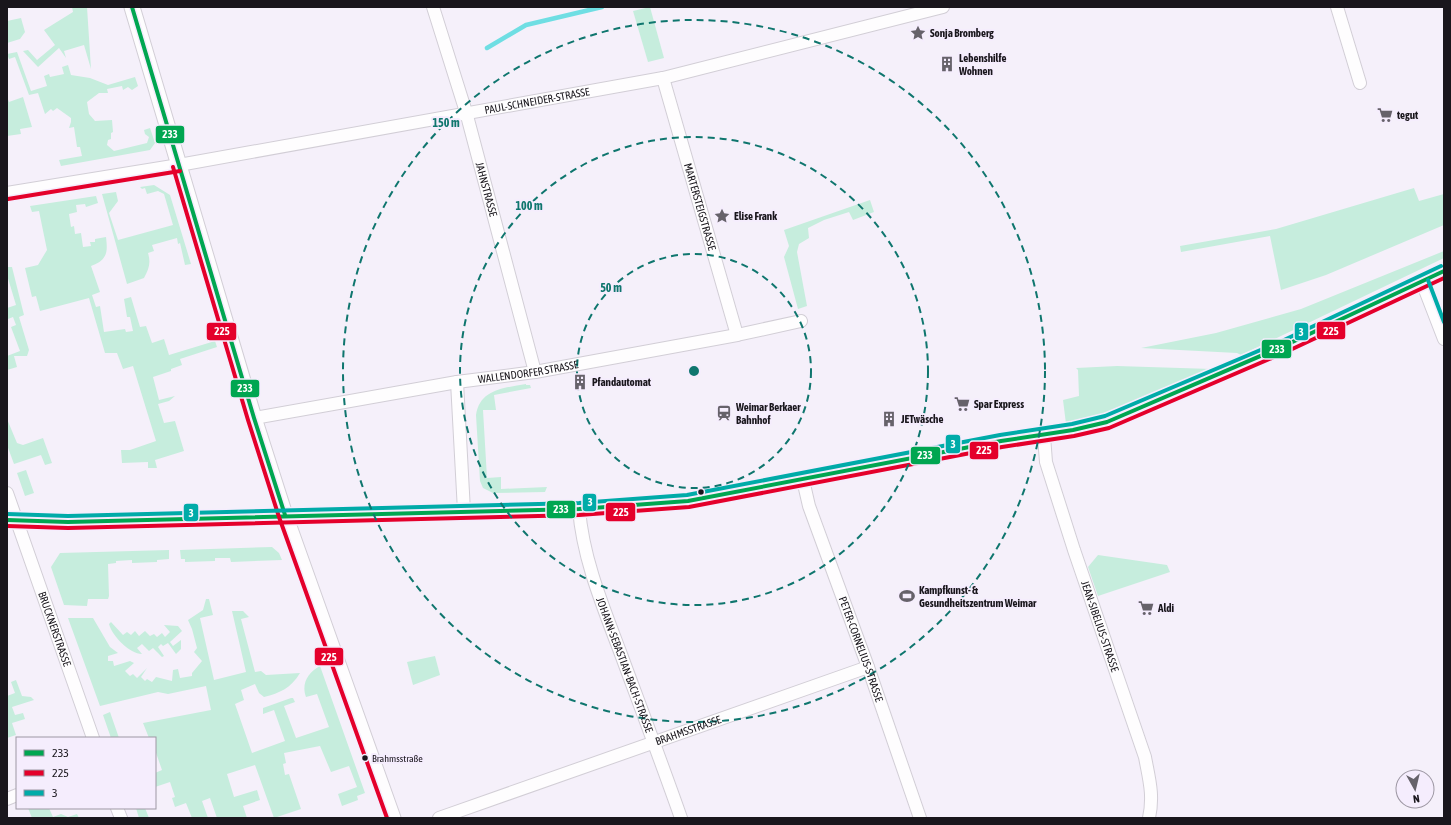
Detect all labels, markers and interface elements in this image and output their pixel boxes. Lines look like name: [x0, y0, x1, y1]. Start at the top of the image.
place icon: Sonja Bromberg: [909, 24, 927, 42]
place label: Sonja Bromberg: [930, 27, 994, 39]
place label: Lebenshilfe Wohnen: [958, 52, 1007, 77]
building icon: Lebenshilfe Wohnen: [938, 55, 956, 73]
street label: PAUL-SCHNEIDER-STRASSE: [483, 85, 591, 116]
supermarket icon: tegut: [1376, 106, 1394, 124]
place label: tegut: [1396, 109, 1419, 121]
text: 150 m: [432, 116, 460, 130]
line badge: 233: [155, 125, 185, 144]
text: 233: [162, 128, 178, 140]
street label: JAHNSTRASSE: [474, 161, 500, 218]
street label: MARTERSTEIGSTRASSE: [682, 162, 718, 252]
text: 100 m: [515, 199, 543, 213]
place icon: Elise Frank: [713, 207, 731, 225]
place label: Elise Frank: [734, 210, 777, 222]
text: 50 m: [600, 281, 622, 295]
line badge: 225: [1316, 321, 1346, 340]
line badge: 225: [206, 322, 237, 341]
line badge: 3: [1294, 322, 1309, 341]
text: 225: [214, 325, 230, 337]
text: 225: [1323, 325, 1339, 337]
text: 3: [1298, 326, 1304, 338]
line badge: 233: [1261, 339, 1292, 359]
text: 233: [1269, 343, 1285, 355]
street label: WALLENDORFER STRASSE: [477, 358, 580, 385]
centre of rings: [687, 364, 701, 378]
building icon: Pfandautomat: [571, 373, 589, 391]
place label: Pfandautomat: [592, 376, 652, 388]
line badge: 233: [230, 379, 260, 398]
text: 233: [237, 382, 253, 394]
supermarket icon: Spar Express: [953, 395, 971, 413]
place label: Spar Express: [974, 398, 1024, 410]
place label: Weimar Berkaer Bahnhof: [735, 401, 801, 426]
station icon: Weimar Berkaer Bahnhof: [715, 404, 733, 422]
building icon: JETwäsche: [880, 410, 898, 428]
place label: JETwäsche: [900, 413, 943, 425]
line badge: 3: [945, 434, 961, 454]
text: 3: [950, 438, 956, 450]
line badge: 225: [969, 441, 999, 460]
text: 225: [976, 444, 992, 456]
line badge: 233: [910, 446, 941, 465]
text: 233: [917, 449, 933, 461]
unlabelled marker: [696, 487, 706, 497]
line badge: 3: [582, 493, 597, 512]
text: 3: [587, 496, 593, 508]
line badge: 233: [546, 500, 576, 519]
line badge: 225: [605, 502, 636, 522]
line badge: 3: [183, 503, 199, 522]
text: 233: [553, 503, 569, 515]
text: 225: [613, 506, 629, 518]
text: 3: [188, 507, 194, 519]
street label: JEAN-SIBELIUS-STRASSE: [1079, 579, 1121, 674]
place label: Kampfkunst- & Gesundheitszentrum Weimar: [919, 584, 1037, 609]
sports icon: Kampfkunst- & Gesundheitszentrum Weimar: [898, 587, 916, 605]
street label: BRUCKNERSTRASSE: [36, 590, 73, 668]
street label: PETER-CORNELIUS-STRASSE: [837, 595, 886, 704]
street label: JOHANN-SEBASTIAN-BACH-STRASSE: [594, 596, 656, 734]
supermarket icon: Aldi: [1137, 599, 1155, 617]
place label: Aldi: [1157, 602, 1174, 614]
line badge: 225: [314, 647, 344, 666]
text: 225: [321, 651, 337, 663]
street label: BRAHMSSTRASSE: [654, 713, 723, 747]
legend: [16, 737, 156, 809]
text: 233: [52, 746, 69, 760]
marker: Brahmsstraße: [360, 753, 370, 763]
place label: Brahmsstraße: [372, 753, 423, 764]
text: 225: [52, 766, 69, 780]
north arrow: [1395, 769, 1435, 809]
text: 3: [52, 786, 58, 800]
text: N: [1412, 793, 1420, 805]

